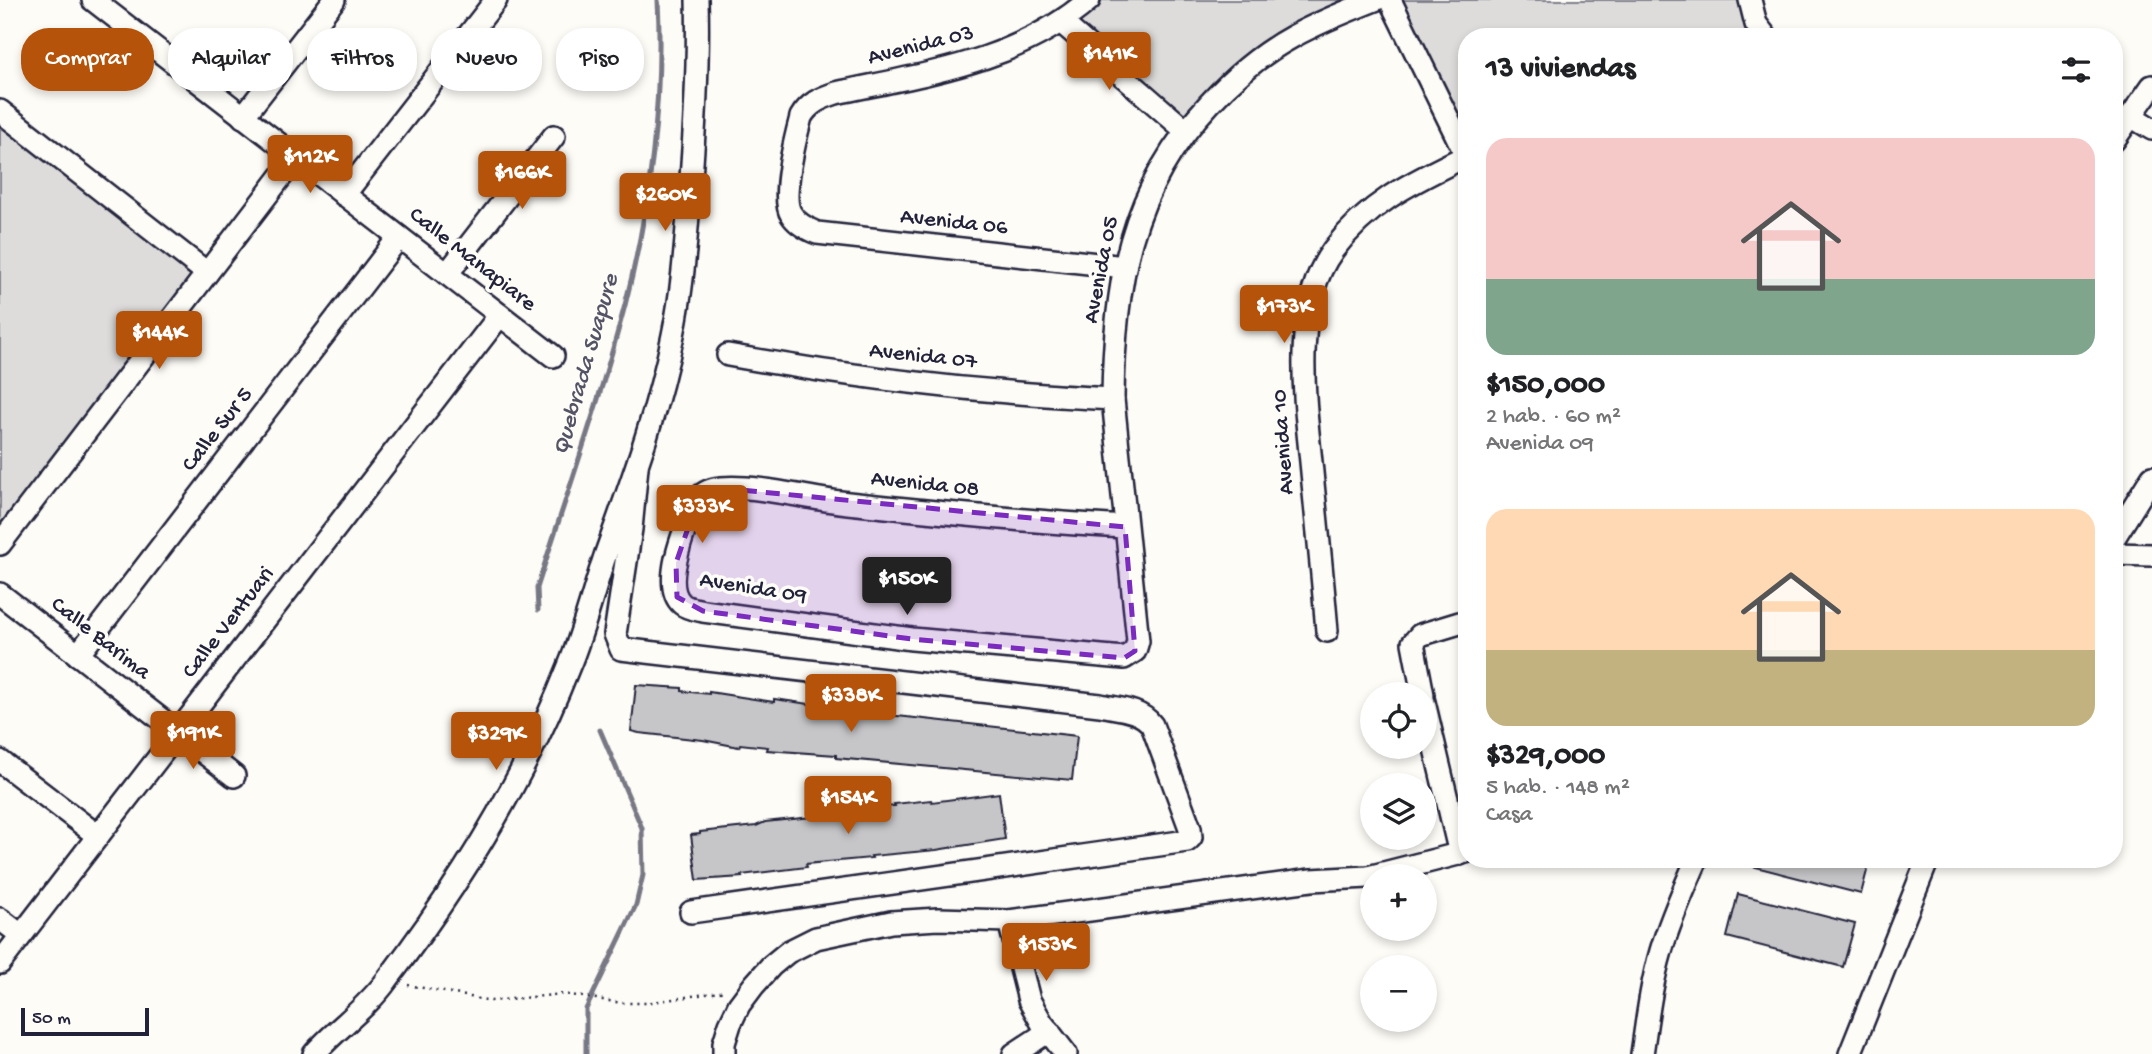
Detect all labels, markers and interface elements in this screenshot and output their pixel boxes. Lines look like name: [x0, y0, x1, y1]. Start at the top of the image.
street label: Avenida 03: [865, 20, 977, 72]
chip: Comprar: [21, 28, 154, 91]
chip: Alquilar: [168, 28, 293, 91]
chip: Filtros: [307, 28, 417, 91]
chip: Nuevo: [431, 28, 542, 91]
chip: Piso: [556, 28, 644, 91]
pin: $141K: [1060, 32, 1158, 92]
text: $141K: [1083, 41, 1135, 68]
icon: filters: [2057, 51, 2095, 89]
text: 13 viviendas: [1486, 53, 1635, 88]
pin: $112K: [261, 136, 359, 195]
text: $112K: [284, 144, 336, 171]
pin: $166K: [473, 152, 571, 211]
text: $166K: [494, 160, 550, 187]
pin: $260K: [616, 174, 714, 233]
text: $260K: [636, 182, 695, 209]
icon: home: [1728, 183, 1854, 309]
street label: Calle Manapiare: [403, 202, 542, 319]
street label: Avenida 06: [899, 204, 1009, 242]
street label: Avenida 05: [1078, 214, 1126, 326]
water label: Quebrada Suapure: [547, 270, 627, 459]
pin: $173K: [1235, 286, 1333, 345]
text: $173K: [1256, 294, 1312, 321]
pin: $144K: [110, 312, 208, 371]
text: $144K: [132, 320, 186, 347]
street label: Avenida 07: [868, 338, 979, 376]
text: $150,000: [1486, 369, 1605, 404]
street label: Calle Sur 5: [177, 382, 259, 478]
street label: Avenida 10: [1267, 388, 1301, 496]
text: 2 hab. · 60 m²: [1486, 404, 1621, 431]
text: Avenida 09: [1486, 431, 1594, 458]
street label: Avenida 08: [869, 466, 981, 504]
pin: $333K: [653, 486, 751, 545]
text: $333K: [673, 494, 731, 521]
icon: home: [1728, 554, 1854, 680]
pin: $150K: [858, 558, 956, 617]
street label: Calle Ventuari: [177, 562, 281, 684]
text: $150K: [878, 566, 936, 593]
street label: Avenida 09: [698, 567, 809, 611]
street label: Calle Barima: [45, 592, 156, 687]
pin: $338K: [802, 674, 900, 734]
map controls: [1360, 682, 1437, 1032]
button: locate: [1360, 682, 1437, 759]
text: $338K: [821, 683, 881, 710]
pin: $191K: [144, 712, 242, 771]
pin: $329K: [447, 712, 545, 772]
text: $191K: [166, 720, 220, 747]
text: $329K: [467, 721, 525, 748]
text: $329,000: [1486, 740, 1605, 775]
button: layers: [1360, 773, 1437, 850]
text: 5 hab. · 148 m²: [1486, 775, 1630, 802]
pin: $154K: [799, 776, 897, 836]
text: $154K: [820, 785, 876, 812]
text: Casa: [1486, 802, 1532, 829]
button: +: [1360, 864, 1437, 941]
pin: $153K: [997, 923, 1095, 983]
text: $153K: [1018, 932, 1074, 959]
button: −: [1360, 955, 1437, 1032]
scale bar: [21, 1005, 149, 1037]
text: 50 m: [32, 1008, 71, 1031]

